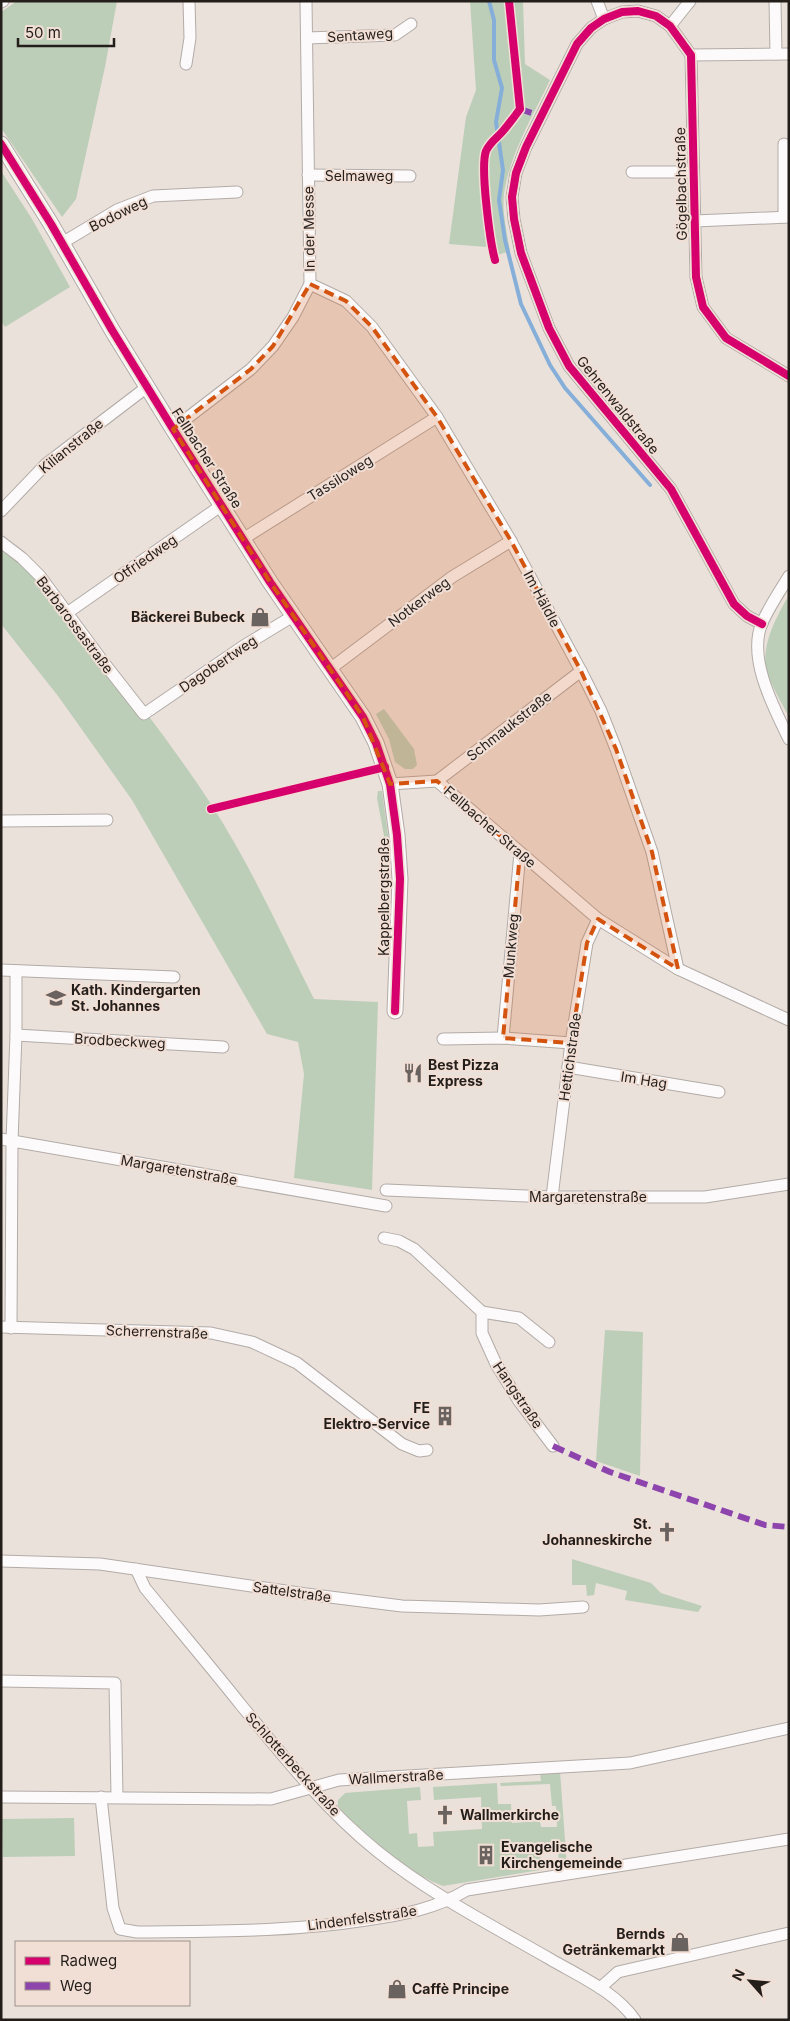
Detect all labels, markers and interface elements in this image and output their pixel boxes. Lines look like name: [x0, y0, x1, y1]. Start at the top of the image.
scale bar: [18, 15, 114, 47]
text: 50 m: [25, 23, 61, 42]
street label: Sentaweg: [327, 24, 393, 45]
street label: Gögelbachstraße: [671, 127, 690, 241]
street label: Selmaweg: [325, 167, 393, 184]
street label: In der Messe: [299, 186, 318, 272]
street label: Bodoweg: [86, 192, 149, 235]
street label: Gehrenwaldstraße: [574, 352, 663, 457]
street label: Fellbacher Straße: [169, 404, 246, 511]
street label: Kilianstraße: [35, 415, 106, 477]
street label: Tassiloweg: [304, 451, 375, 504]
street label: Otfriedweg: [110, 530, 180, 587]
street label: Im Häldle: [520, 568, 564, 630]
street label: Barbarossastraße: [33, 573, 117, 677]
street label: Notkerweg: [385, 573, 453, 630]
shop icon: Bäckerei Bubeck: [249, 606, 271, 628]
place label: Bäckerei Bubeck: [131, 608, 246, 625]
street label: Dagobertweg: [176, 631, 260, 696]
street label: Schmaukstraße: [463, 687, 555, 764]
street label: Fellbacher Straße: [441, 782, 540, 871]
street label: Kappelbergstraße: [375, 838, 392, 956]
street label: Munkweg: [499, 913, 522, 979]
place label: Kath. Kindergarten St. Johannes: [71, 981, 201, 1014]
school or university icon: Kath. Kindergarten St. Johannes: [45, 987, 67, 1009]
street label: Hettichstraße: [555, 1012, 584, 1102]
street label: Brodbeckweg: [74, 1030, 166, 1051]
place label: Best Pizza Express: [428, 1056, 499, 1089]
restaurant icon: Best Pizza Express: [402, 1062, 424, 1084]
street label: Im Hag: [620, 1067, 669, 1092]
street label: Margaretenstraße: [120, 1151, 239, 1188]
street label: Margaretenstraße: [529, 1188, 647, 1205]
street label: Scherrenstraße: [106, 1321, 208, 1342]
street label: Hangstraße: [490, 1358, 547, 1431]
place label: FE Elektro-Service: [323, 1399, 430, 1432]
building icon: FE Elektro-Service: [434, 1405, 456, 1427]
place label: St. Johanneskirche: [542, 1515, 652, 1548]
church icon: St. Johanneskirche: [656, 1521, 678, 1543]
street label: Sattelstraße: [252, 1578, 332, 1605]
street label: Schlotterbeckstraße: [242, 1708, 344, 1819]
street label: Wallmerstraße: [348, 1766, 444, 1787]
church icon: Wallmerkirche: [434, 1804, 456, 1826]
place label: Wallmerkirche: [460, 1806, 559, 1823]
place label: Evangelische Kirchengemeinde: [501, 1838, 622, 1871]
building icon: Evangelische Kirchengemeinde: [475, 1844, 497, 1866]
street label: Lindenfelsstraße: [306, 1901, 418, 1934]
place label: Bernds Getränkemarkt: [562, 1925, 665, 1958]
shop icon: Bernds Getränkemarkt: [669, 1931, 691, 1953]
legend: [15, 1941, 190, 2006]
text: Radweg: [60, 1951, 117, 1970]
north arrow: [725, 1956, 775, 2006]
text: N: [728, 1966, 748, 1983]
text: Weg: [60, 1976, 92, 1995]
shop icon: Caffè Principe: [386, 1978, 408, 2000]
place label: Caffè Principe: [412, 1980, 509, 1997]

